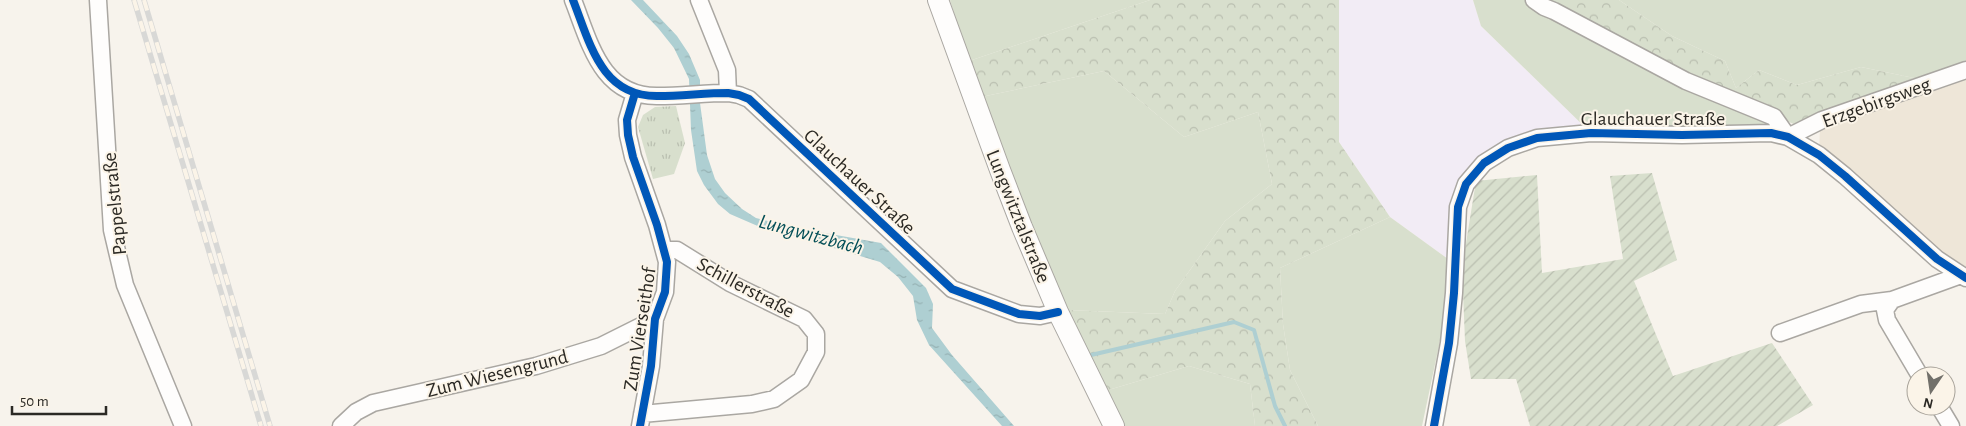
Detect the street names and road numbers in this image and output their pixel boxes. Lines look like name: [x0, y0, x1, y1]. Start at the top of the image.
street label: Erzgebirgsweg: [1819, 74, 1933, 132]
street label: Glauchauer Straße: [1581, 109, 1725, 129]
street label: Glauchauer Straße: [800, 125, 919, 238]
street label: Lungwitztalstraße: [982, 147, 1054, 286]
street label: Pappelstraße: [100, 152, 130, 256]
street label: Schillerstraße: [694, 254, 798, 322]
street label: Zum Vierseithof: [620, 265, 660, 392]
street label: Zum Wiesengrund: [424, 347, 570, 401]

